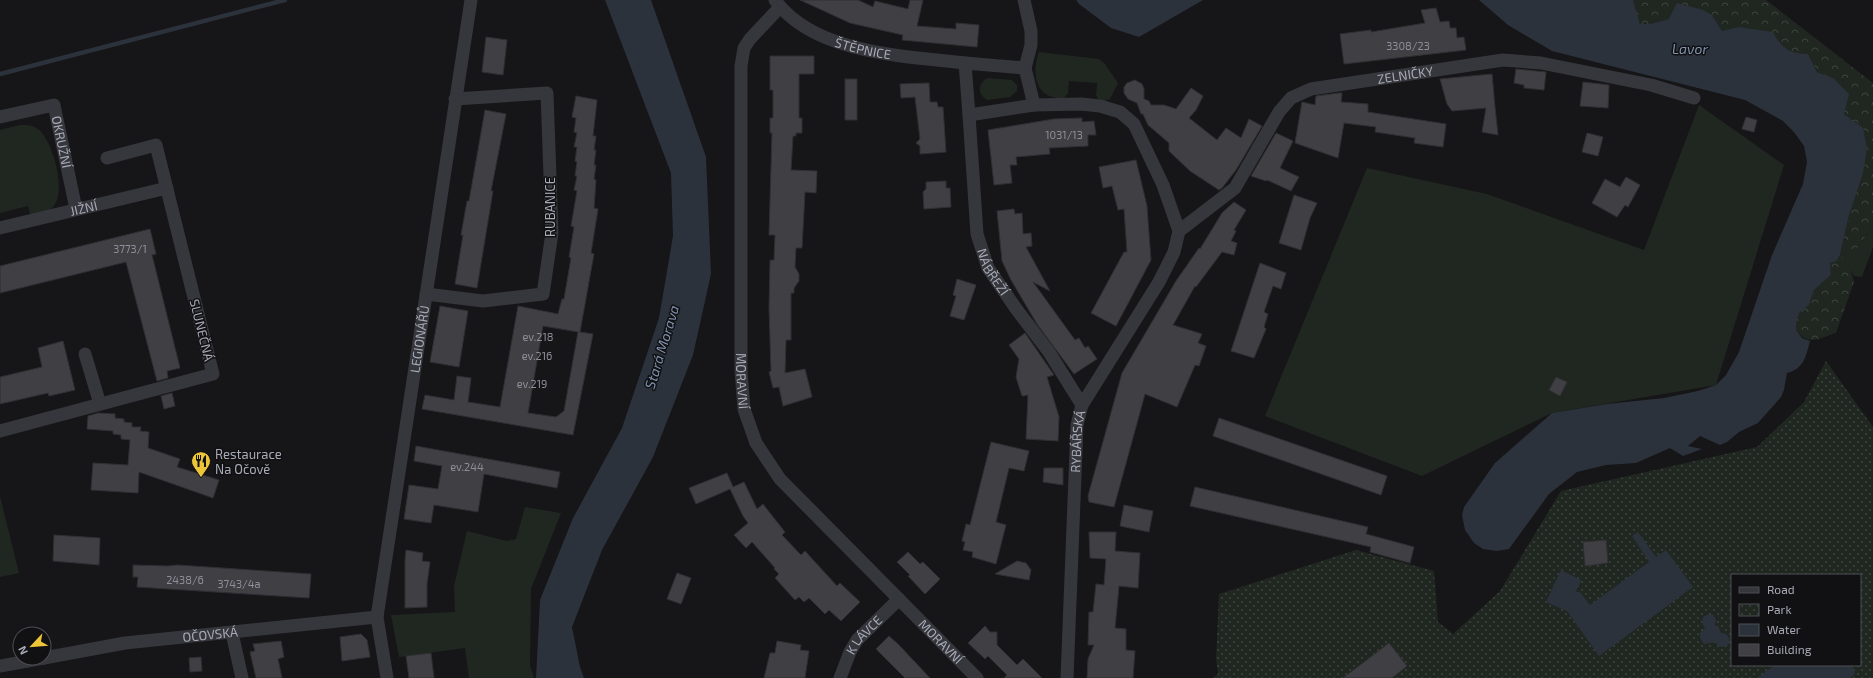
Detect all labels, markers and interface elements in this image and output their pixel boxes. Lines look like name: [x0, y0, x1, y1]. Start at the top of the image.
street label: ŠTĚPNICE: [833, 34, 892, 62]
house number: 3308/23: [1386, 39, 1430, 52]
water label: Lavor: [1672, 40, 1708, 57]
street label: ZELNIČKY: [1376, 63, 1435, 87]
street label: OKRUŽNÍ: [48, 114, 76, 170]
house number: 1031/13: [1045, 128, 1083, 141]
street label: RUBANICE: [542, 177, 558, 237]
street label: JIŽNÍ: [68, 196, 100, 219]
house number: 3773/1: [113, 242, 147, 255]
street label: NÁBŘEŽÍ: [974, 246, 1013, 299]
street label: SLUNEČNÁ: [187, 297, 218, 363]
water label: Stará Morava: [641, 303, 682, 391]
street label: LEGIONÁŘŮ: [406, 304, 432, 374]
house number: ev.218: [522, 330, 554, 343]
house number: ev.216: [522, 349, 552, 362]
street label: MORAVNÍ: [733, 353, 753, 410]
house number: ev.219: [517, 377, 547, 390]
street label: RYBÁŘSKÁ: [1067, 408, 1088, 473]
place label: Restaurace Na Očově: [215, 446, 282, 477]
restaurant icon: Restaurace Na Očově: [190, 450, 212, 478]
house number: ev.244: [450, 460, 484, 473]
house number: 2438/6: [166, 573, 204, 586]
legend: [1731, 574, 1861, 666]
house number: 3743/4a: [217, 577, 261, 590]
text: Road: [1767, 582, 1795, 596]
text: Park: [1767, 602, 1792, 616]
street label: K LÁVCE: [842, 612, 885, 657]
street label: MORAVNÍ: [915, 616, 967, 668]
street label: OČOVSKÁ: [182, 622, 239, 645]
text: Water: [1767, 622, 1801, 636]
north arrow: [12, 626, 52, 666]
text: Building: [1767, 642, 1812, 656]
text: N: [15, 644, 30, 657]

